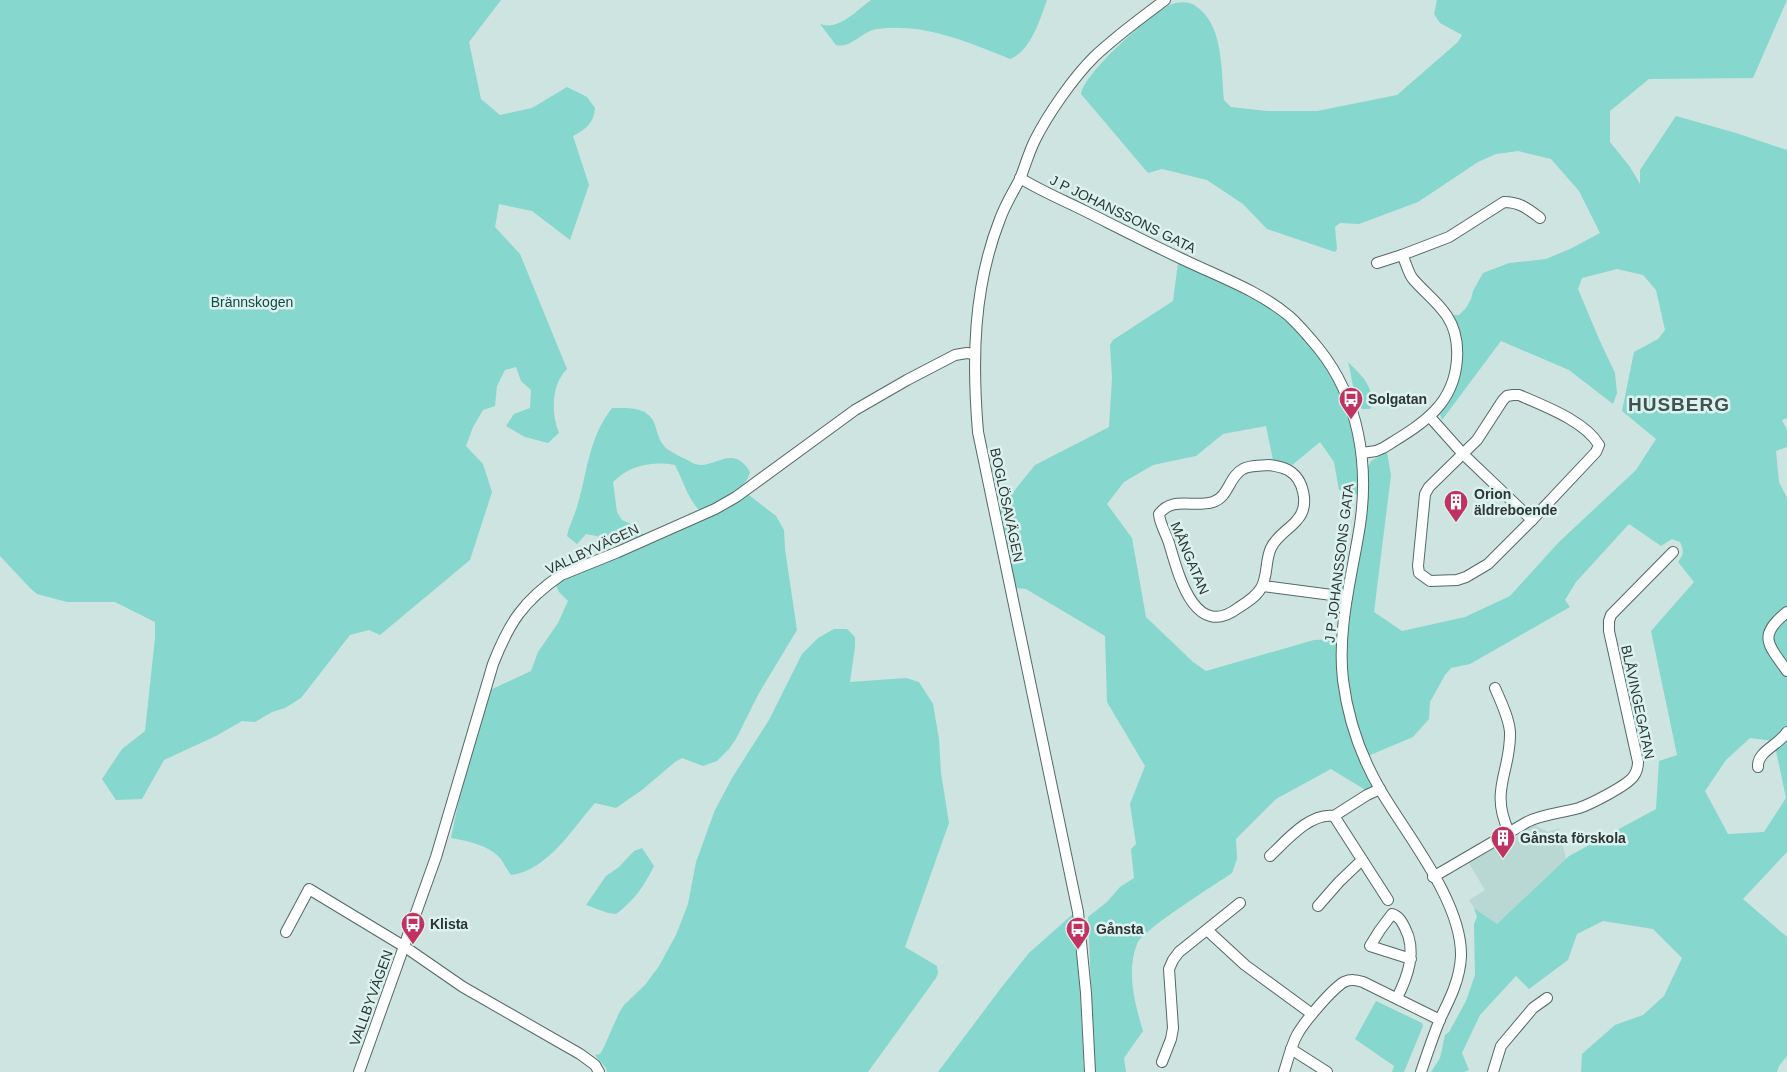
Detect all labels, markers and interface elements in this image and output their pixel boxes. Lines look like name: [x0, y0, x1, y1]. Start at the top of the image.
street label: J P JOHANSSONS GATA: [1047, 172, 1199, 257]
park label: Brännskogen: [211, 294, 293, 310]
bus stop icon: Solgatan: [1338, 386, 1364, 420]
place label: Solgatan: [1368, 391, 1427, 407]
district label: HUSBERG: [1628, 394, 1730, 415]
street label: BOGLÖSAVÄGEN: [987, 446, 1028, 564]
street label: J P JOHANSSONS GATA: [1321, 482, 1357, 644]
place label: Orion äldreboende: [1474, 486, 1557, 518]
building icon: Orion äldreboende: [1443, 489, 1469, 523]
street label: MÅNGATAN: [1168, 519, 1212, 597]
street label: VALLBYVÄGEN: [543, 520, 641, 578]
street label: BLÅVINGEGATAN: [1618, 644, 1658, 760]
building icon: Gånsta förskola: [1490, 825, 1516, 859]
place label: Gånsta förskola: [1520, 830, 1626, 846]
bus stop icon: Klista: [400, 911, 426, 945]
place label: Klista: [430, 916, 468, 932]
bus stop icon: Gånsta: [1065, 916, 1091, 950]
place label: Gånsta: [1096, 921, 1144, 937]
street label: VALLBYVÄGEN: [346, 948, 396, 1048]

